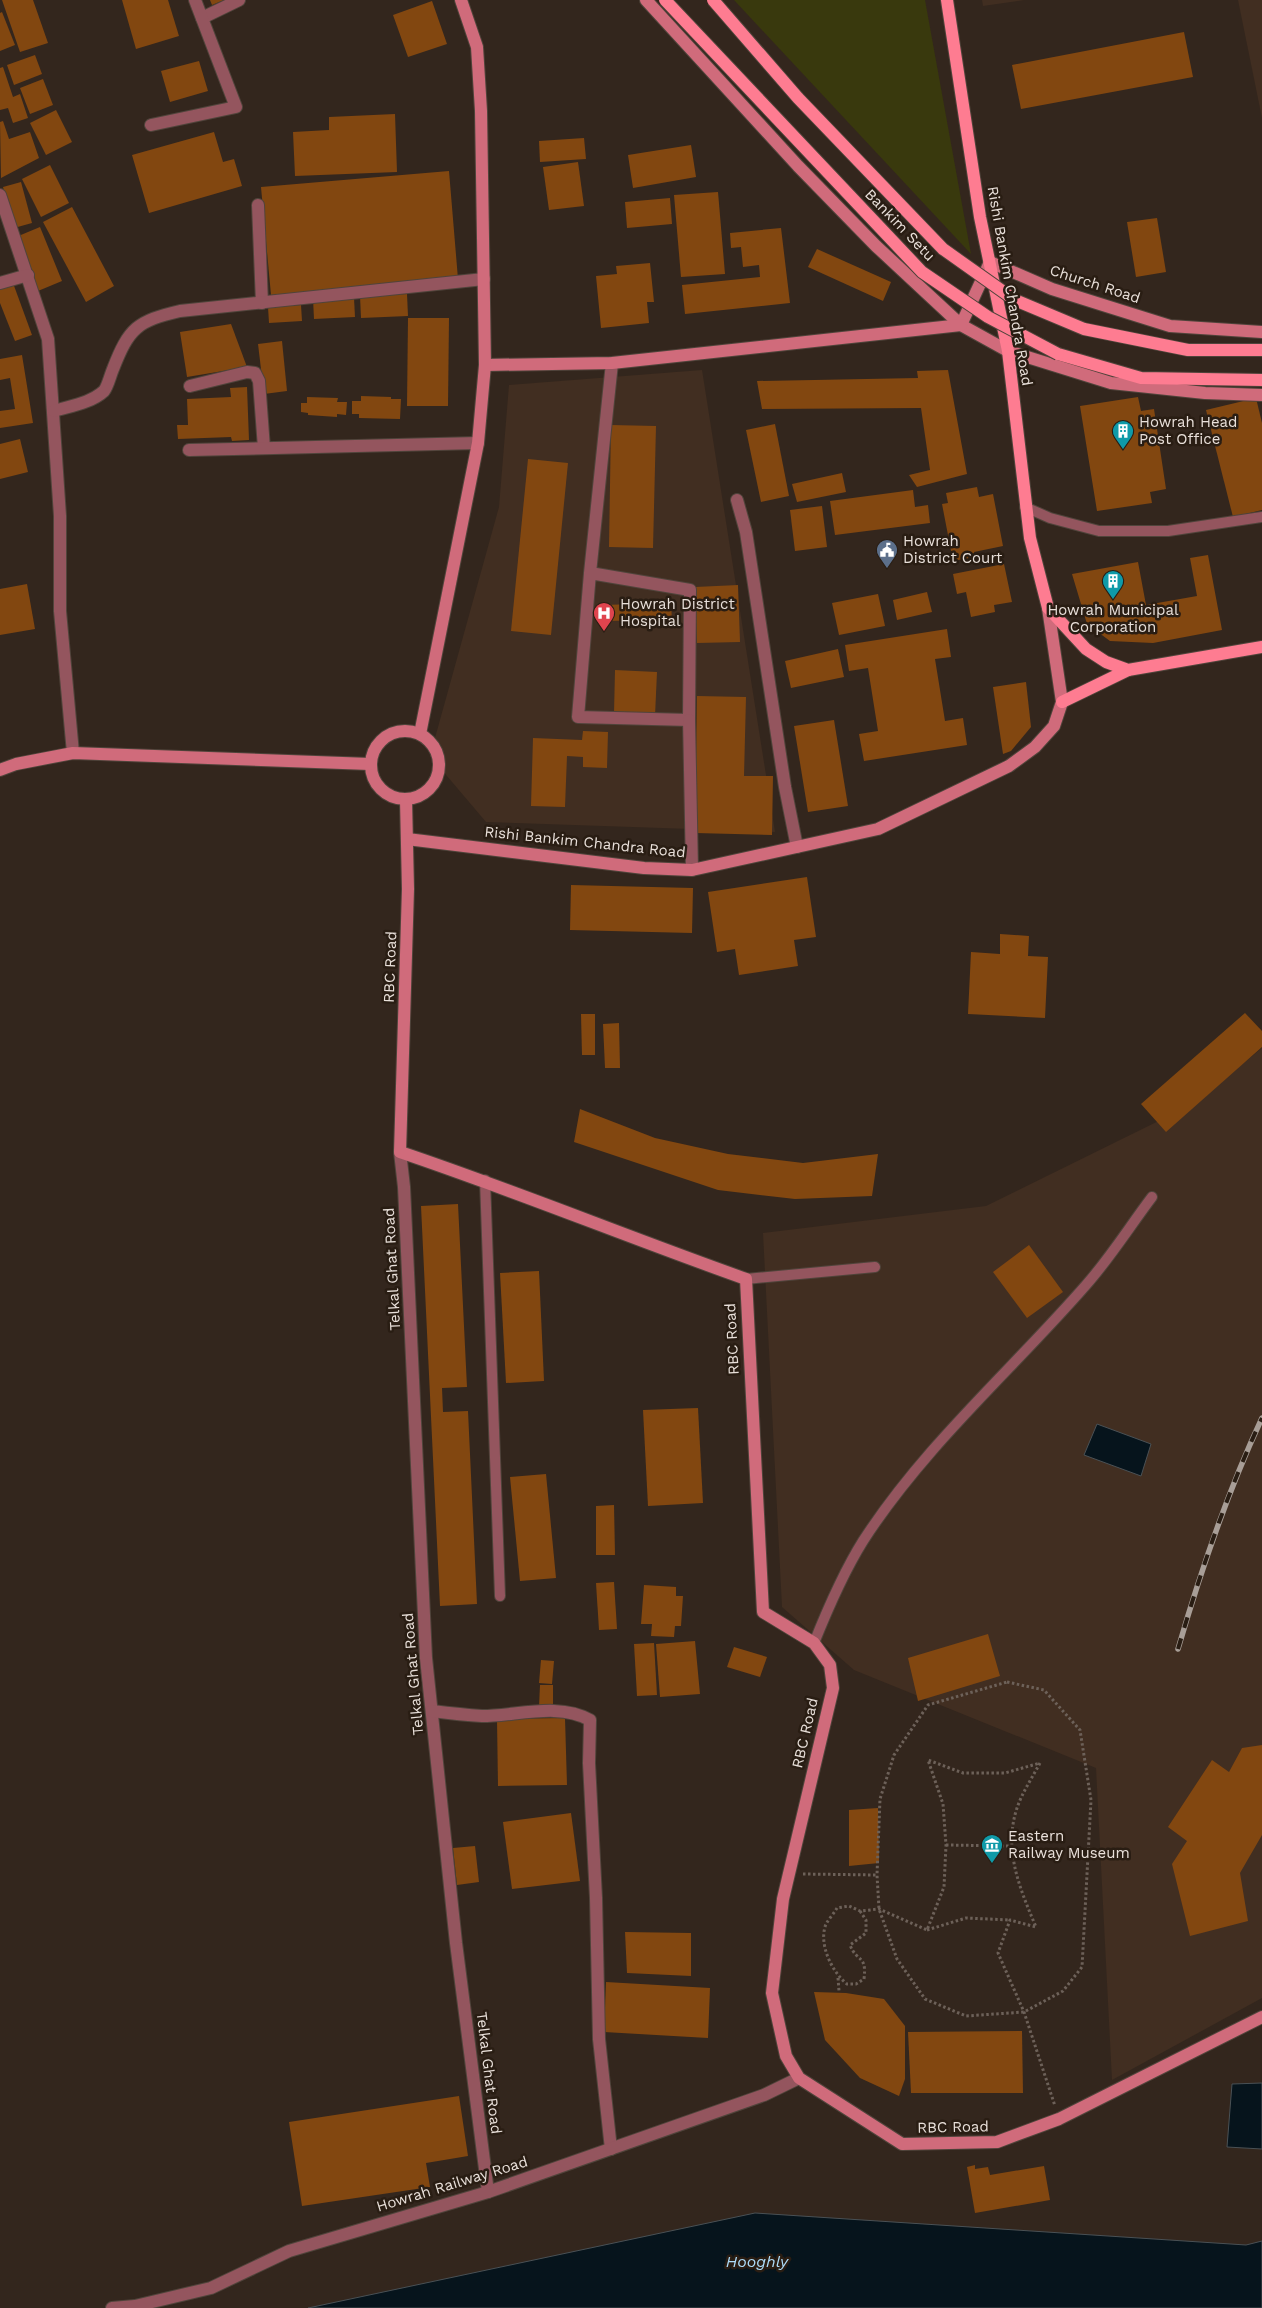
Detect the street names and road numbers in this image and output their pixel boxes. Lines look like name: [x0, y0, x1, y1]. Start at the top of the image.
street label: Bankim Setu: [861, 185, 939, 265]
street label: Rishi Bankim Chandra Road: [984, 185, 1036, 387]
street label: Church Road: [1047, 261, 1143, 307]
street label: Rishi Bankim Chandra Road: [484, 822, 686, 862]
street label: RBC Road: [380, 931, 400, 1003]
street label: Telkal Ghat Road: [380, 1207, 404, 1331]
street label: RBC Road: [721, 1303, 743, 1375]
street label: Telkal Ghat Road: [399, 1612, 427, 1736]
street label: RBC Road: [788, 1696, 822, 1770]
street label: Telkal Ghat Road: [473, 2011, 505, 2135]
street label: RBC Road: [917, 2117, 989, 2137]
street label: Howrah Railway Road: [374, 2152, 530, 2216]

